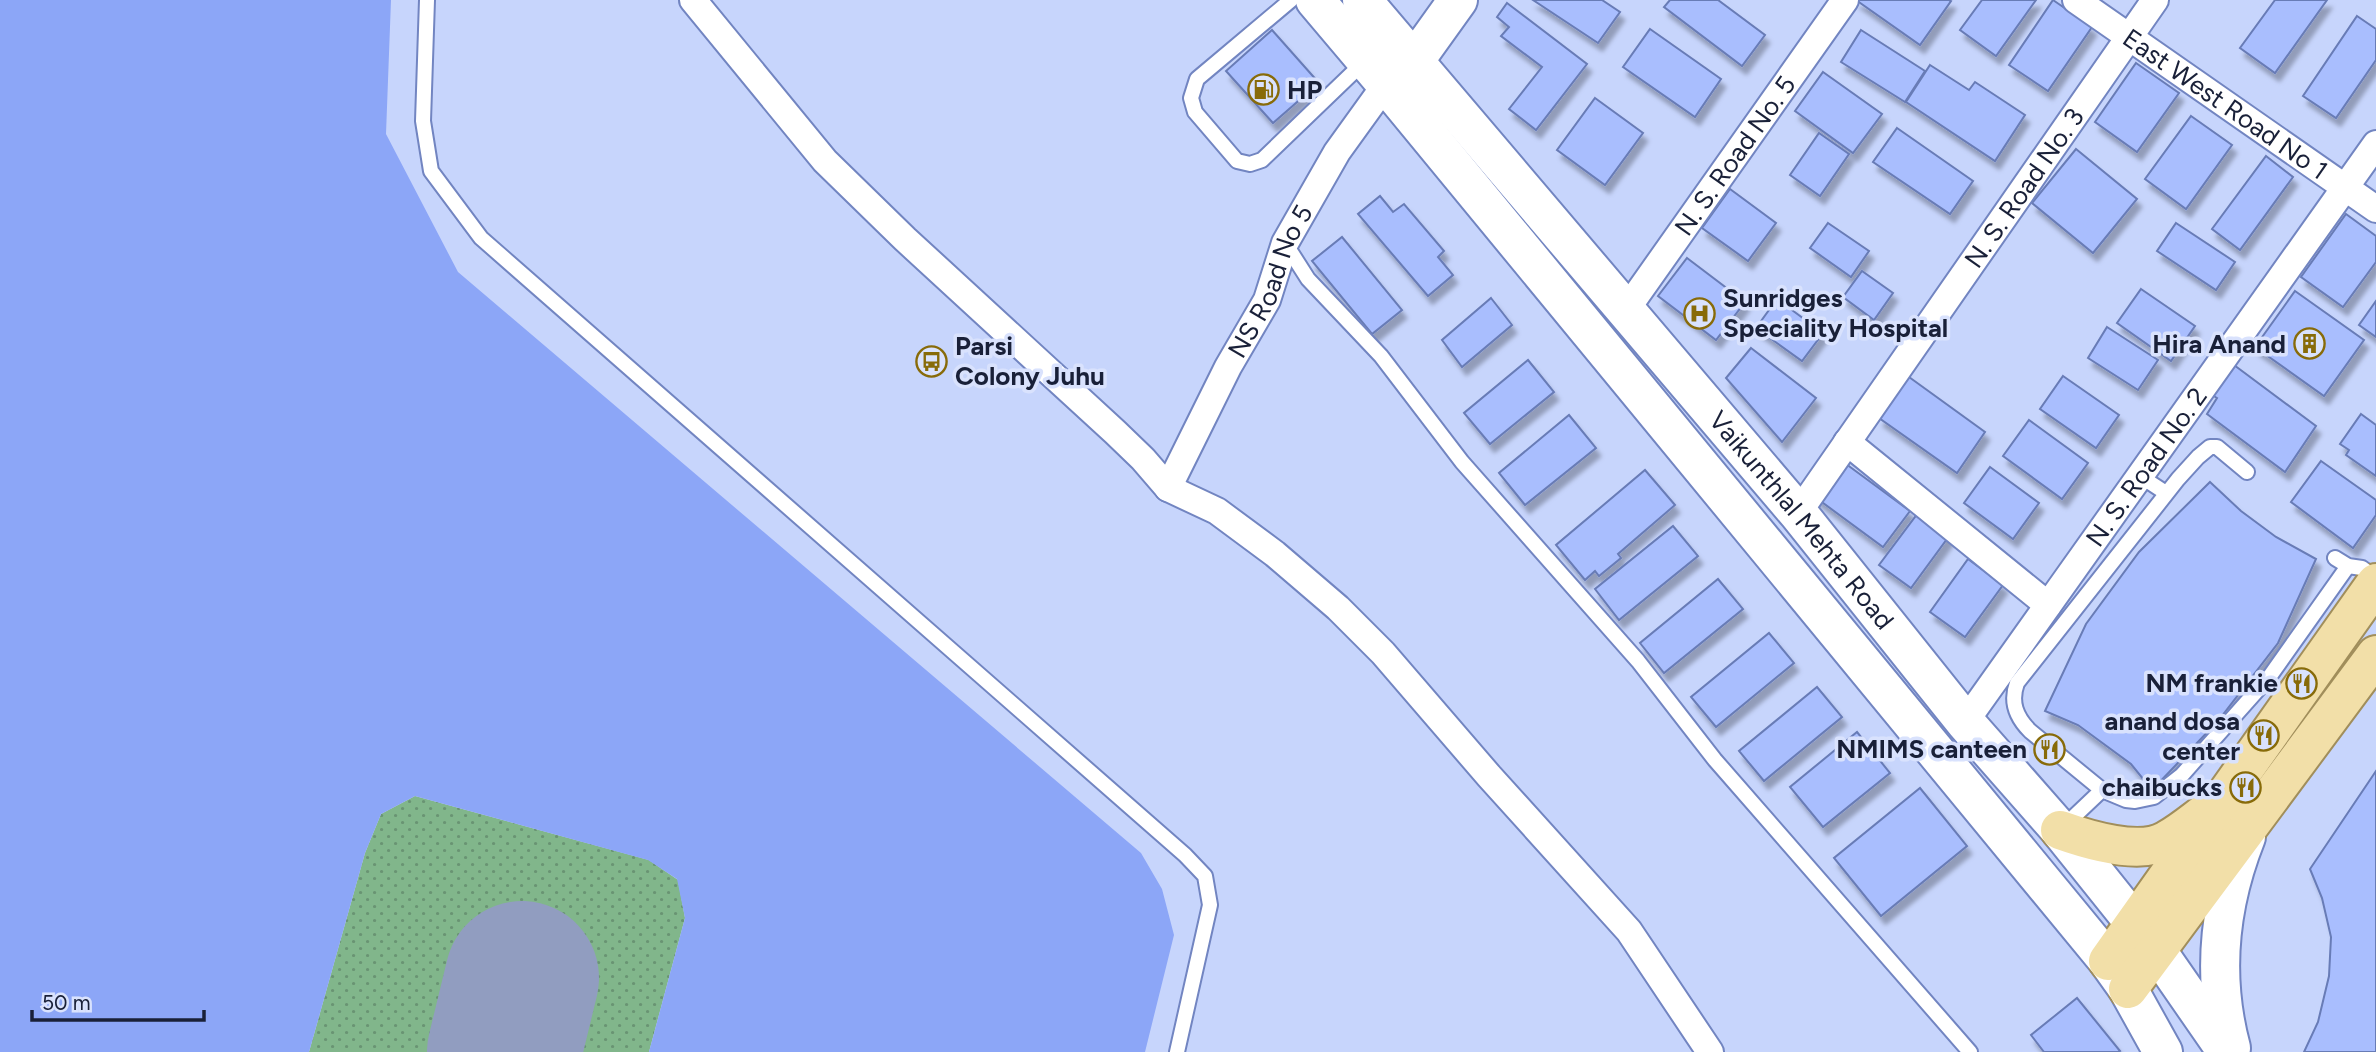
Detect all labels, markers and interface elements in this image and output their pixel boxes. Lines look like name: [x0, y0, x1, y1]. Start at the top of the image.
street label: East West Road No 1: [2117, 22, 2334, 186]
street label: N. S. Road No. 5: [1668, 70, 1802, 242]
fuel station icon: HP: [1247, 73, 1281, 107]
place label: HP: [1287, 74, 1323, 106]
street label: N. S. Road No. 3: [1958, 102, 2091, 274]
street label: NS Road No 5: [1221, 199, 1319, 364]
place label: Sunridges Speciality Hospital: [1723, 282, 1948, 344]
hospital icon: Sunridges Speciality Hospital: [1683, 296, 1717, 330]
building icon: Hira Anand: [2292, 327, 2326, 361]
place label: Hira Anand: [2152, 328, 2286, 360]
place label: Parsi Colony Juhu: [955, 330, 1105, 392]
bus stop icon: Parsi Colony Juhu: [915, 344, 949, 378]
street label: N. S. Road No. 2: [2079, 381, 2214, 553]
street label: Vaikunthlal Mehta Road: [1702, 404, 1901, 636]
restaurant icon: NM frankie: [2284, 666, 2318, 700]
place label: NM frankie: [2146, 667, 2278, 699]
place label: anand dosa center: [2105, 705, 2240, 767]
restaurant icon: anand dosa center: [2246, 719, 2280, 753]
restaurant icon: NMIMS canteen: [2033, 732, 2067, 766]
place label: NMIMS canteen: [1836, 733, 2027, 765]
restaurant icon: chaibucks: [2228, 770, 2262, 804]
place label: chaibucks: [2102, 771, 2222, 803]
scale bar: [32, 978, 203, 1022]
text: 50 m: [42, 990, 91, 1015]

